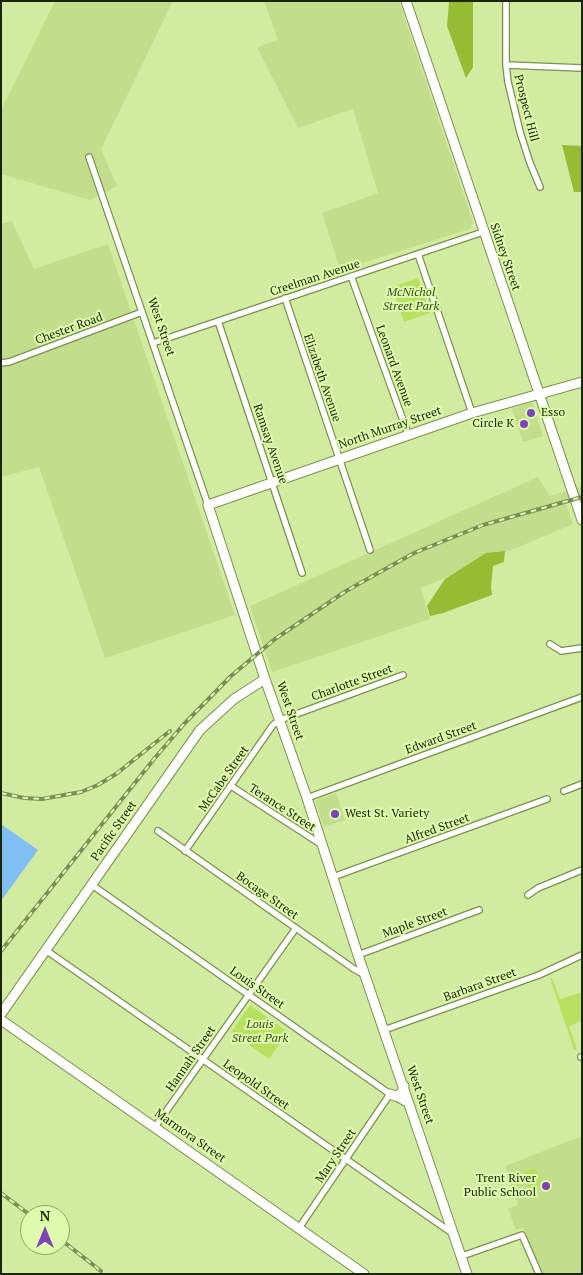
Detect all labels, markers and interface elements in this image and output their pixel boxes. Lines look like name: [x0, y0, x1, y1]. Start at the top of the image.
street label: Prospect Hill: [511, 73, 541, 143]
street label: Sidney Street: [487, 221, 523, 293]
street label: Creelman Avenue: [268, 257, 362, 299]
park label: McNichol Street Park: [383, 286, 439, 314]
street label: West Street: [144, 296, 178, 358]
street label: Chester Road: [33, 310, 105, 348]
street label: Leonard Avenue: [373, 323, 415, 409]
street label: Elizabeth Avenue: [300, 332, 344, 424]
street label: Ramsay Avenue: [250, 402, 290, 486]
street label: North Murray Street: [337, 404, 443, 452]
place label: Esso: [541, 406, 565, 420]
marker: Esso: [525, 407, 537, 419]
place label: Circle K: [472, 417, 514, 431]
marker: Circle K: [518, 418, 530, 430]
street label: Charlotte Street: [309, 662, 395, 704]
street label: West Street: [273, 680, 307, 742]
street label: Edward Street: [403, 718, 479, 758]
street label: McCabe Street: [196, 743, 252, 815]
street label: Terance Street: [246, 781, 318, 835]
street label: Pacific Street: [88, 798, 140, 864]
place label: West St. Variety: [345, 807, 429, 821]
marker: West St. Variety: [329, 808, 341, 820]
street label: Alfred Street: [403, 811, 471, 847]
street label: Bocage Street: [233, 869, 301, 923]
street label: Maple Street: [381, 905, 449, 941]
street label: Louis Street: [227, 964, 287, 1012]
street label: Barbara Street: [442, 965, 518, 1005]
park label: Louis Street Park: [232, 1018, 288, 1046]
street label: Hannah Street: [163, 1023, 219, 1095]
street label: Leopold Street: [220, 1057, 292, 1113]
street label: West Street: [403, 1064, 437, 1126]
street label: Marmora Street: [152, 1106, 228, 1166]
street label: Mary Street: [313, 1126, 359, 1186]
place label: Trent River Public School: [464, 1172, 536, 1200]
marker: Trent River Public School: [540, 1180, 552, 1192]
north arrow: [20, 1205, 70, 1255]
text: N: [40, 1206, 50, 1225]

